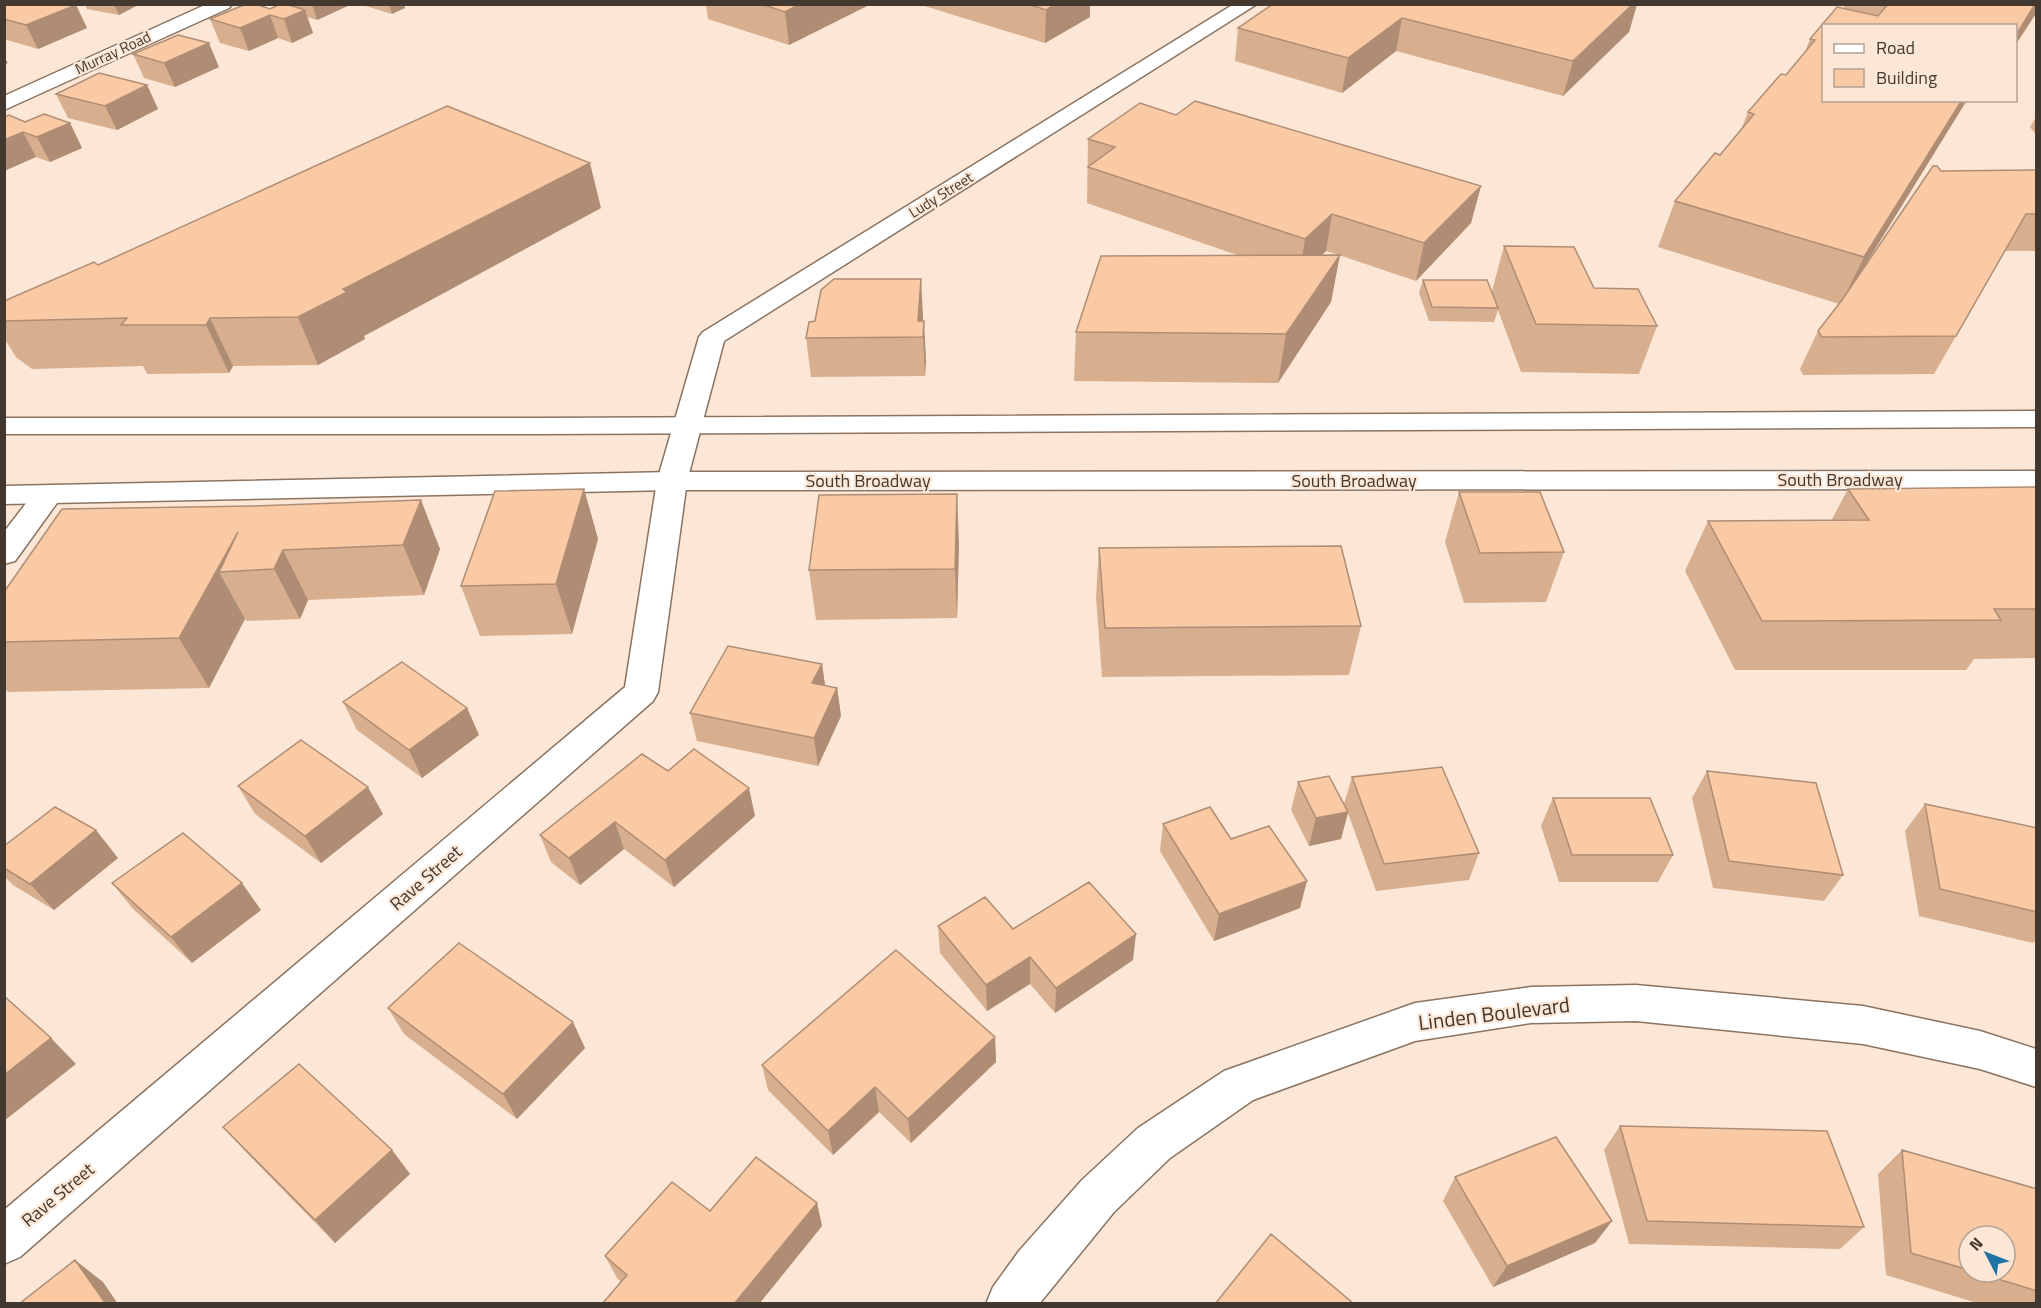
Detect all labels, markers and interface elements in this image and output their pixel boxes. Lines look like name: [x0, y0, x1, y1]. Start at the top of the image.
legend: [1822, 24, 2017, 102]
street label: Murray Road: [71, 25, 155, 80]
text: Road: [1876, 34, 1915, 61]
text: Building: [1876, 64, 1937, 91]
street label: Ludy Street: [904, 165, 978, 223]
street label: South Broadway: [1777, 466, 1903, 493]
street label: South Broadway: [805, 467, 931, 494]
street label: South Broadway: [1291, 467, 1417, 494]
street label: Rave Street: [384, 838, 468, 917]
street label: Linden Boulevard: [1416, 988, 1572, 1038]
street label: Rave Street: [15, 1156, 101, 1233]
north arrow: [1957, 1224, 2017, 1284]
text: N: [1963, 1232, 1988, 1256]

